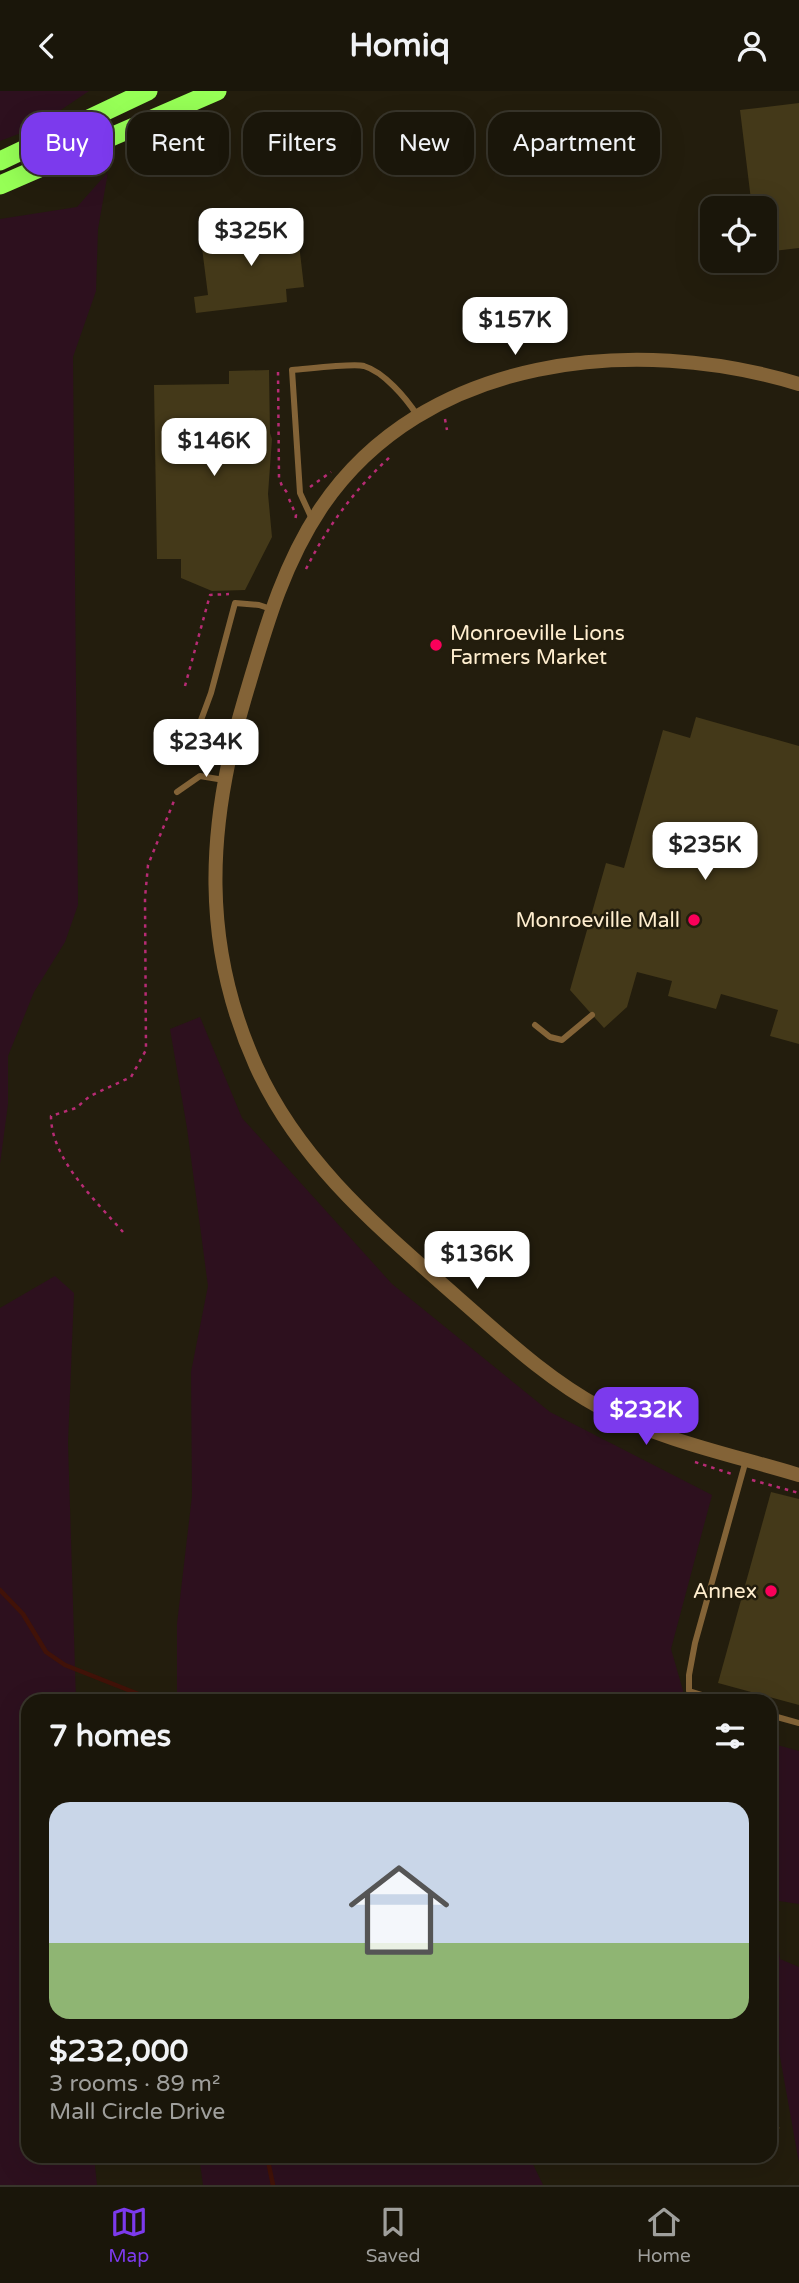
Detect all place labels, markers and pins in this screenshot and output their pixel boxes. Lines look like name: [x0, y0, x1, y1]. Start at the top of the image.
pin: $325K: [202, 209, 300, 268]
pin: $157K: [466, 297, 564, 357]
pin: $146K: [165, 419, 263, 478]
place label: Monroeville Lions Farmers Market: [450, 621, 625, 670]
marker: Monroeville Lions Farmers Market: [428, 637, 444, 653]
pin: $234K: [157, 719, 255, 779]
pin: $235K: [656, 823, 754, 882]
place label: Monroeville Mall: [515, 908, 680, 933]
marker: Monroeville Mall: [686, 912, 702, 928]
pin: $136K: [428, 1231, 526, 1291]
pin: $232K: [597, 1387, 695, 1447]
place label: Annex: [693, 1579, 757, 1604]
marker: Annex: [763, 1583, 779, 1599]

